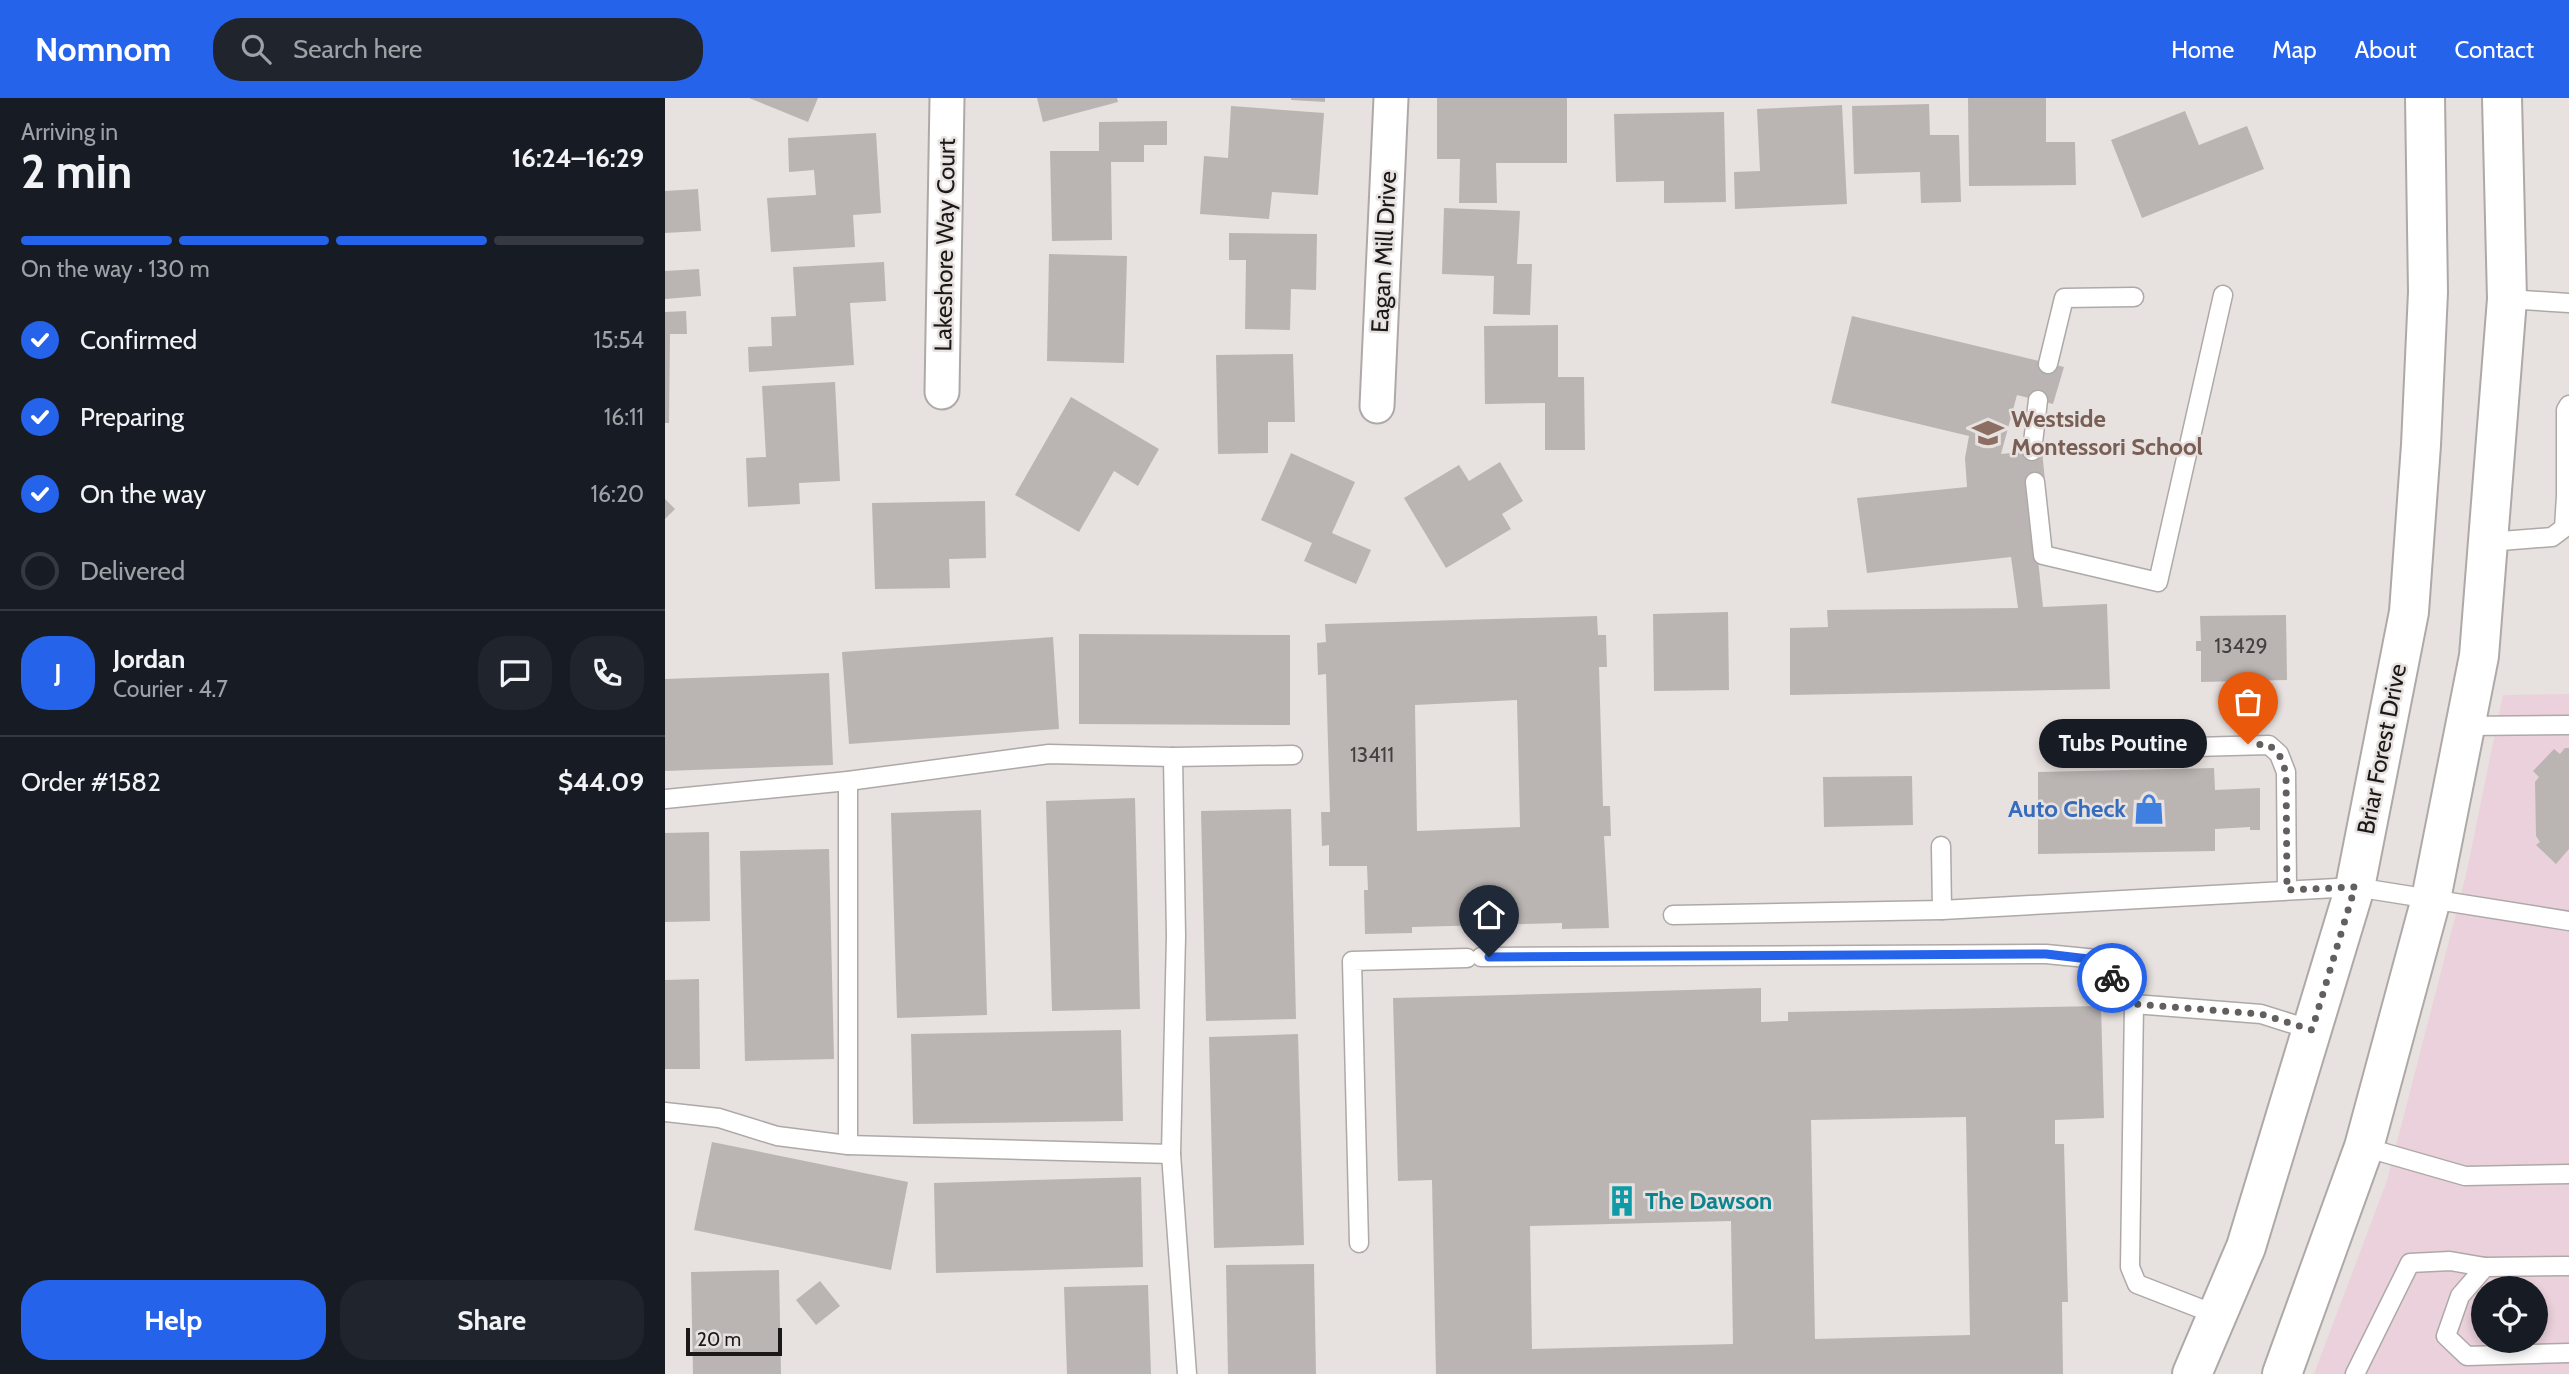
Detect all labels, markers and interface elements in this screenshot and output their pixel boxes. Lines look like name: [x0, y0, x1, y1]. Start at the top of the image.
search box: [213, 18, 703, 81]
text: Nomnom: [35, 29, 171, 69]
icon: search: [237, 30, 275, 68]
text: Search here: [293, 33, 422, 65]
text: Home: [2171, 35, 2234, 64]
text: Map: [2272, 35, 2317, 64]
text: About: [2355, 35, 2417, 64]
text: Contact: [2455, 35, 2534, 64]
text: Arriving in: [21, 118, 118, 146]
street label: Lakeshore Way Court: [928, 138, 961, 352]
text: 16:24–16:29: [512, 142, 644, 174]
text: 2 min: [21, 144, 132, 200]
street label: Eagan Mill Drive: [1365, 170, 1402, 334]
text: On the way · 130 m: [21, 255, 210, 283]
icon: check: [21, 321, 59, 359]
text: Confirmed: [80, 324, 197, 356]
text: 15:54: [594, 326, 644, 354]
icon: check: [21, 398, 59, 436]
text: Preparing: [80, 401, 184, 433]
text: 16:11: [604, 403, 644, 431]
place label: Westside Montessori School: [2011, 404, 2203, 461]
school or university icon: Westside Montessori School: [1971, 416, 2005, 450]
icon: check: [21, 475, 59, 513]
text: On the way: [80, 478, 206, 510]
text: 16:20: [591, 480, 644, 508]
text: Delivered: [80, 555, 185, 587]
house number: 13429: [2214, 633, 2268, 658]
button: chat: [478, 636, 552, 710]
button: phone: [570, 636, 644, 710]
text: Jordan: [113, 643, 185, 675]
text: J: [54, 657, 62, 689]
street label: Briar Forest Drive: [2351, 661, 2412, 837]
pin: [2218, 672, 2278, 744]
text: Courier · 4.7: [113, 675, 228, 703]
icon: bag: [2229, 683, 2267, 721]
callout: Tubs Poutine: [2038, 720, 2206, 768]
text: Tubs Poutine: [2059, 729, 2187, 757]
house number: 13411: [1350, 742, 1394, 767]
text: Order #1582: [21, 766, 161, 798]
text: $44.09: [558, 766, 644, 798]
shop icon: Auto Check: [2132, 792, 2166, 826]
place label: Auto Check: [2008, 794, 2126, 823]
pin: [1459, 885, 1519, 957]
icon: home: [1470, 896, 1508, 934]
courier: [2077, 943, 2147, 1013]
icon: bike: [2093, 959, 2131, 997]
building icon: The Dawson: [1605, 1184, 1639, 1218]
place label: The Dawson: [1645, 1186, 1772, 1215]
map controls: [2471, 1276, 2548, 1353]
button: locate: [2471, 1276, 2548, 1353]
button: Help: [21, 1280, 326, 1360]
button: Share: [340, 1280, 644, 1360]
scale bar: [686, 1325, 782, 1357]
text: 20 m: [697, 1328, 741, 1351]

